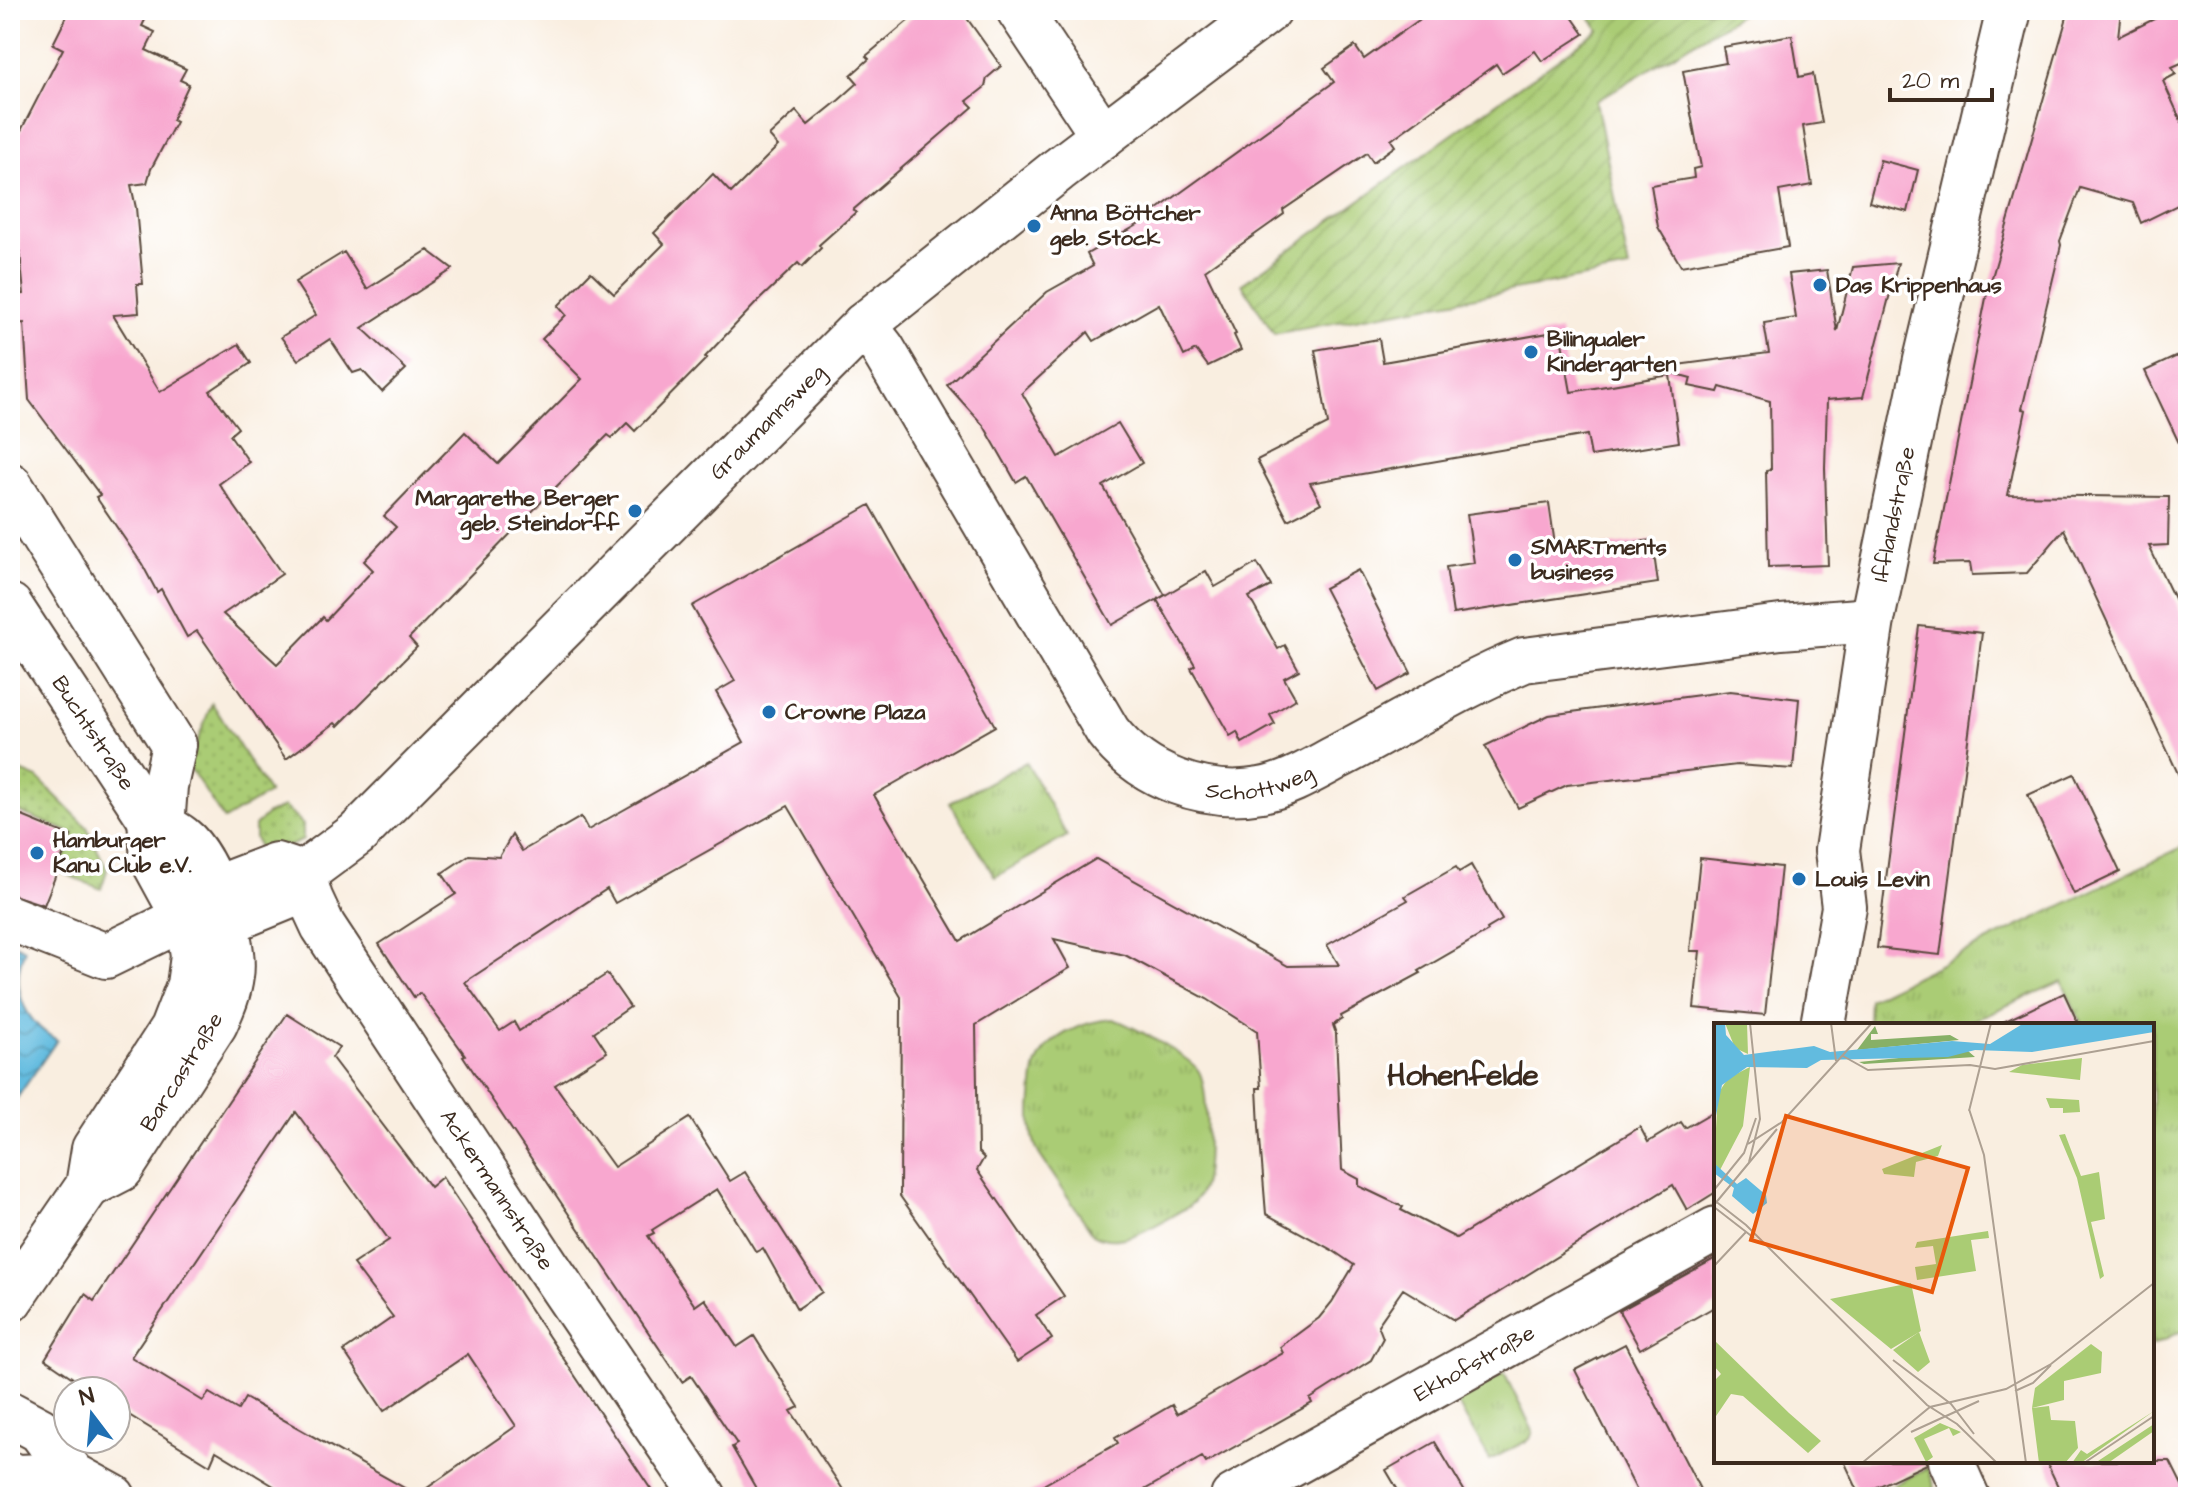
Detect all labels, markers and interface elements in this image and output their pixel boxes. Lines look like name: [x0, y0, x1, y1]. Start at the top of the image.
scale bar: [1890, 52, 1992, 102]
text: 20 m: [1902, 64, 1959, 98]
place label: Anna Böttcher geb. Stock: [1050, 198, 1202, 255]
marker: Anna Böttcher geb. Stock: [1025, 217, 1043, 235]
place label: Das Krippenhaus: [1836, 270, 2002, 301]
marker: Das Krippenhaus: [1811, 276, 1829, 294]
place label: Bilingualer Kindergarten: [1547, 324, 1676, 381]
marker: Bilingualer Kindergarten: [1522, 343, 1540, 361]
street label: Graumannsweg: [703, 357, 833, 487]
street label: Ifflandstraße: [1865, 444, 1923, 585]
place label: Margarethe Berger geb. Steindorff: [415, 483, 620, 540]
marker: Margarethe Berger geb. Steindorff: [626, 502, 644, 520]
place label: SMARTments business: [1530, 532, 1667, 588]
marker: SMARTments business: [1506, 551, 1524, 569]
street label: Buchtstraße: [44, 670, 143, 797]
place label: Crowne Plaza: [785, 697, 926, 728]
marker: Crowne Plaza: [760, 703, 778, 721]
street label: Schottweg: [1204, 757, 1320, 808]
place label: Hamburger Kanu Club e.V.: [53, 825, 192, 881]
marker: Hamburger Kanu Club e.V.: [28, 844, 46, 862]
place label: Louis Levin: [1815, 864, 1930, 895]
marker: Louis Levin: [1790, 870, 1808, 888]
street label: Barcastraße: [133, 1007, 231, 1137]
inset map: [1714, 1023, 2154, 1463]
district label: Hohenfelde: [1387, 1055, 1539, 1097]
street label: Ackermannstraße: [433, 1103, 562, 1276]
street label: Ekhofstraße: [1408, 1317, 1540, 1409]
north arrow: [52, 1375, 132, 1455]
text: N: [76, 1380, 98, 1414]

